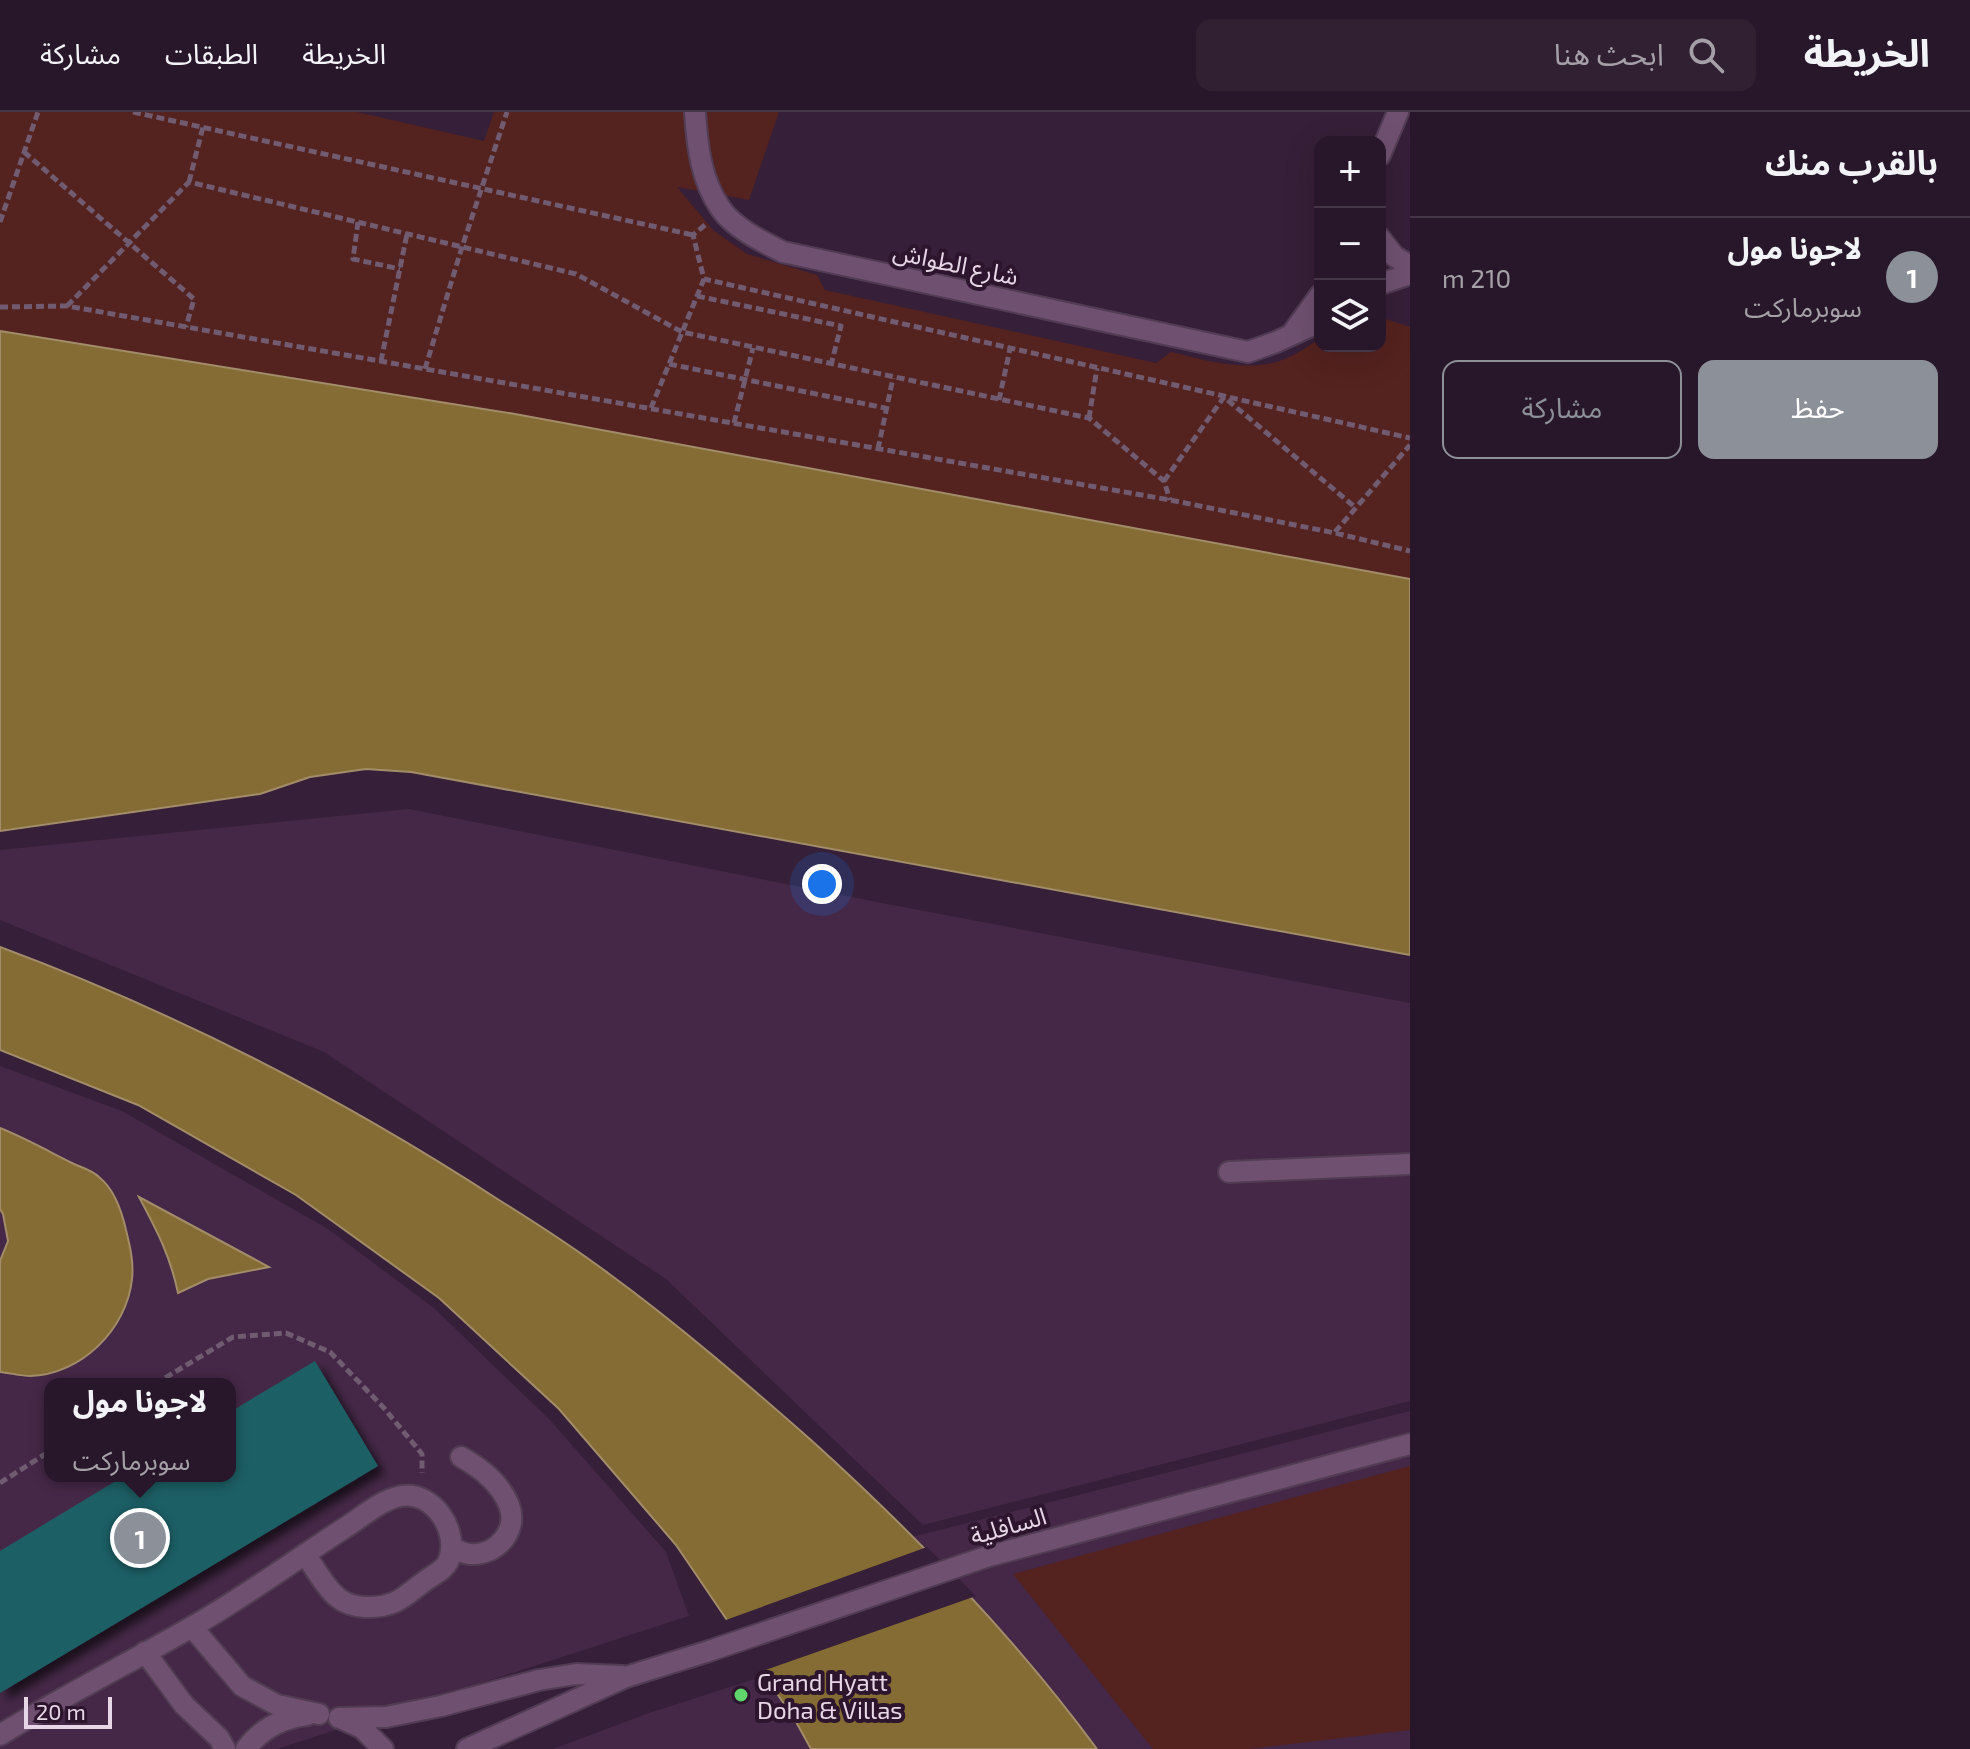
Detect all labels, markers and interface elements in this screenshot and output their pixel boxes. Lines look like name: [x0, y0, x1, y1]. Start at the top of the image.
search box: [1196, 19, 1756, 91]
text: الخريطة: [1804, 29, 1930, 75]
icon: search: [1684, 33, 1728, 77]
text: ابحث هنا: [1554, 35, 1664, 71]
text: مشاركة: [40, 36, 121, 70]
text: الطبقات: [165, 36, 258, 70]
text: الخريطة: [302, 36, 386, 70]
map controls: [1314, 136, 1386, 352]
button: +: [1314, 136, 1386, 208]
text: بالقرب منك: [1765, 141, 1938, 182]
button: −: [1314, 208, 1386, 280]
text: لاجونا مول: [1728, 229, 1862, 265]
street label: شارع الطواش: [890, 236, 1021, 294]
text: 210 m: [1442, 262, 1511, 293]
text: 1: [1906, 262, 1918, 293]
button: layers: [1314, 280, 1386, 352]
text: سوبرماركت: [1744, 291, 1862, 322]
button: مشاركة: [1442, 360, 1682, 459]
button: حفظ: [1698, 360, 1938, 459]
your location: [802, 864, 842, 904]
popup: [44, 1378, 236, 1482]
text: لاجونا مول: [73, 1382, 207, 1418]
text: سوبرماركت: [73, 1444, 191, 1475]
street label: السافلية: [967, 1500, 1049, 1550]
pin: 1: [114, 1508, 166, 1568]
place label: Grand Hyatt Doha & Villas: [757, 1667, 903, 1724]
marker: Grand Hyatt Doha & Villas: [732, 1686, 750, 1704]
scale bar: [24, 1693, 112, 1729]
text: 20 m: [36, 1698, 86, 1724]

